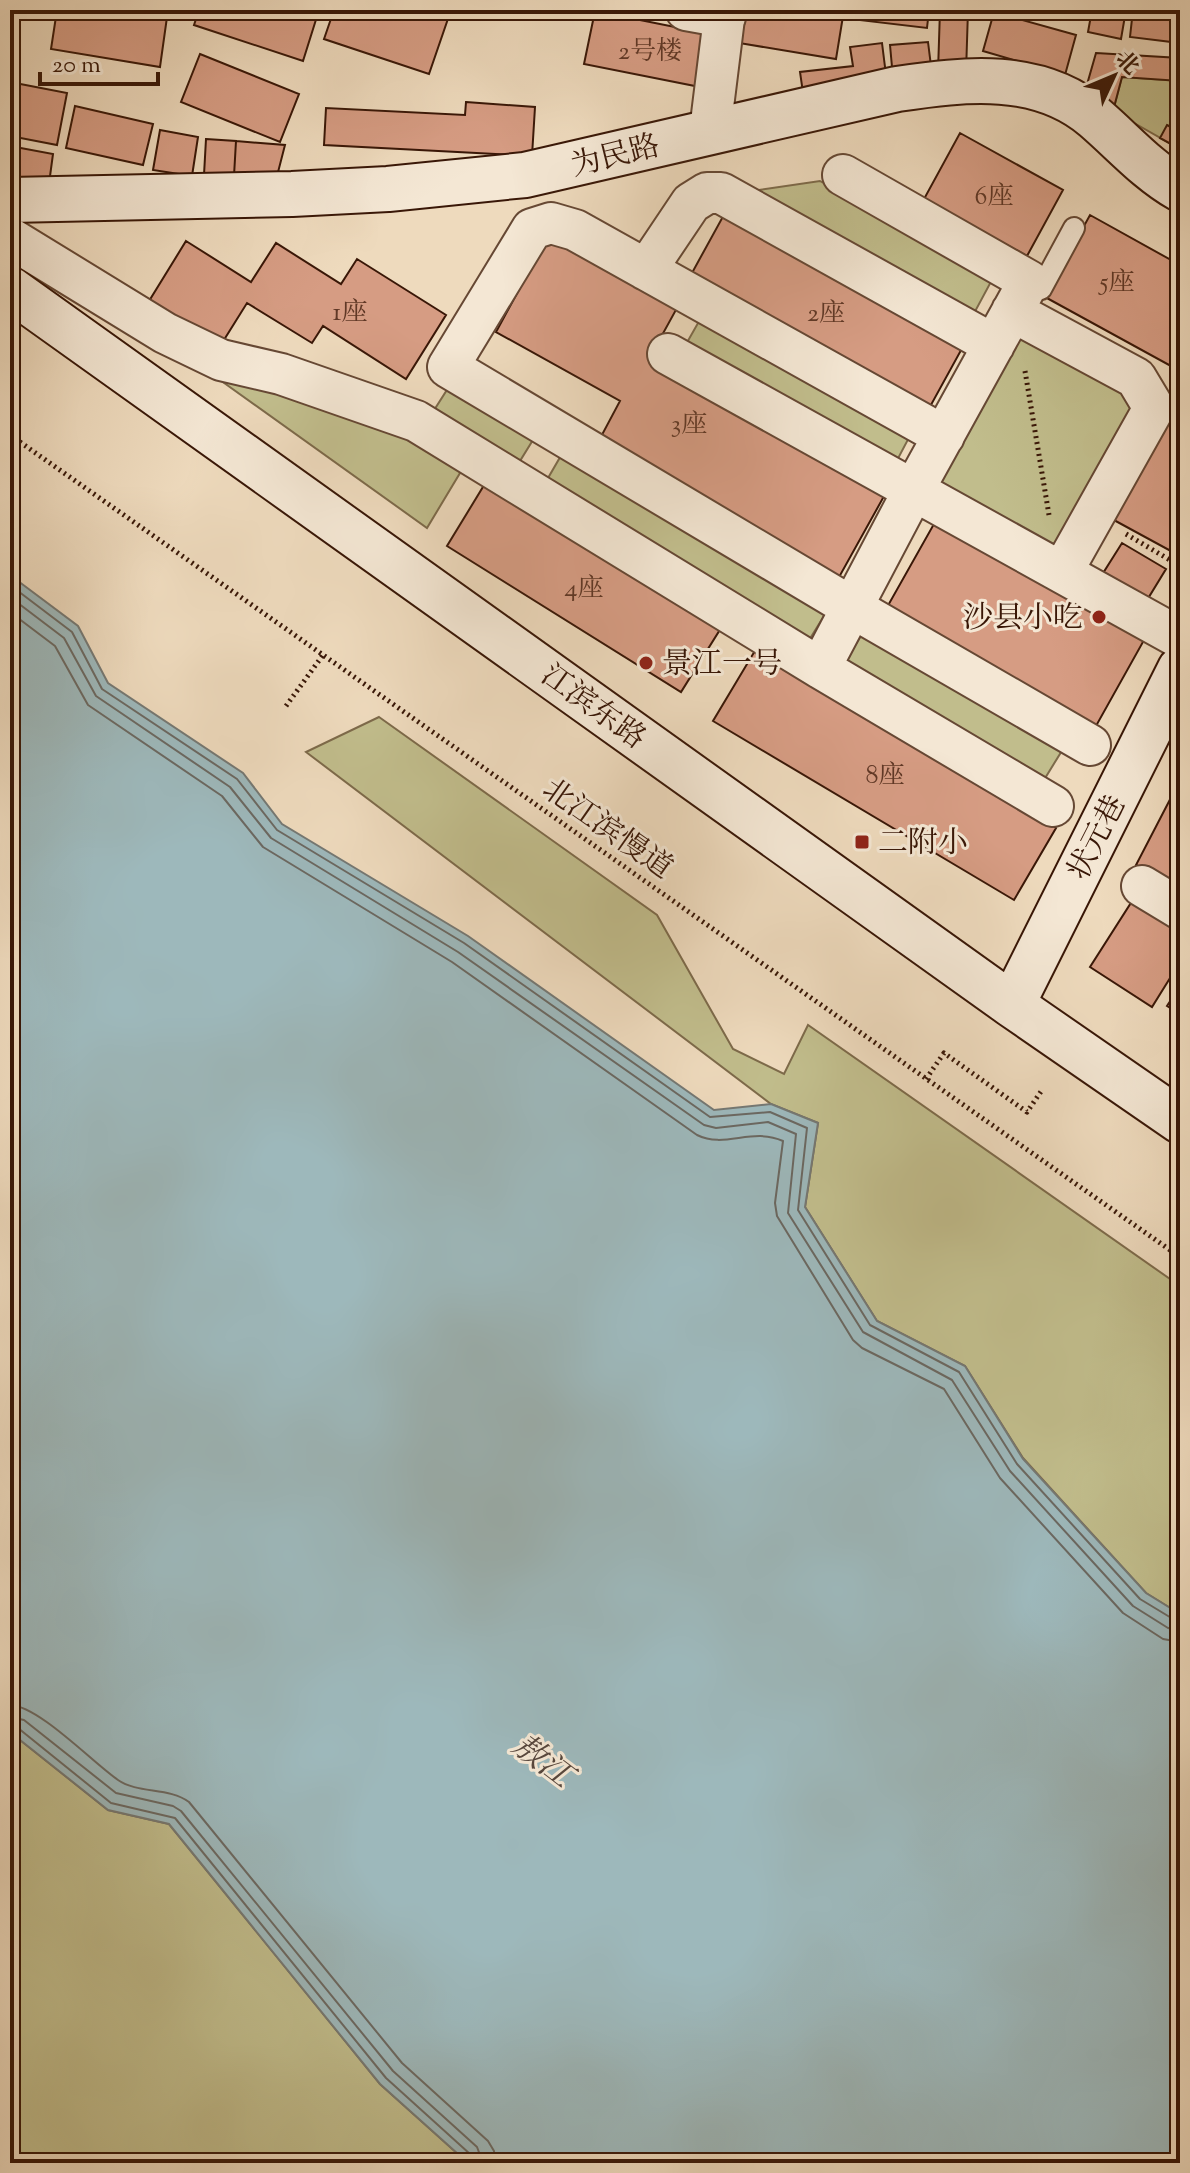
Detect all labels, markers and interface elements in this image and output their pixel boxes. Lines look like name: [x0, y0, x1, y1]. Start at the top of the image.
house number: 2号楼: [618, 34, 682, 71]
scale bar: [40, 36, 158, 86]
north arrow: [1074, 36, 1154, 116]
text: 北: [1107, 45, 1145, 83]
text: 20 m: [52, 49, 101, 83]
street label: 为民路: [567, 126, 664, 189]
house number: 6座: [975, 179, 1013, 216]
house number: 5座: [1098, 265, 1134, 302]
house number: 1座: [333, 295, 367, 332]
house number: 2座: [807, 296, 845, 333]
house number: 3座: [671, 407, 707, 444]
house number: 4座: [564, 571, 604, 608]
place label: 沙县小吃: [963, 598, 1083, 641]
marker: 沙县小吃: [1090, 608, 1108, 626]
place label: 景江一号: [662, 644, 782, 687]
marker: 景江一号: [637, 654, 655, 672]
street label: 江滨东路: [531, 655, 654, 761]
house number: 8座: [865, 758, 905, 795]
street label: 北江滨慢道: [533, 769, 680, 891]
street label: 状元巷: [1059, 788, 1138, 888]
place label: 二附小: [878, 823, 968, 866]
marker: 二附小: [853, 833, 871, 851]
water label: 敖江: [502, 1725, 584, 1802]

